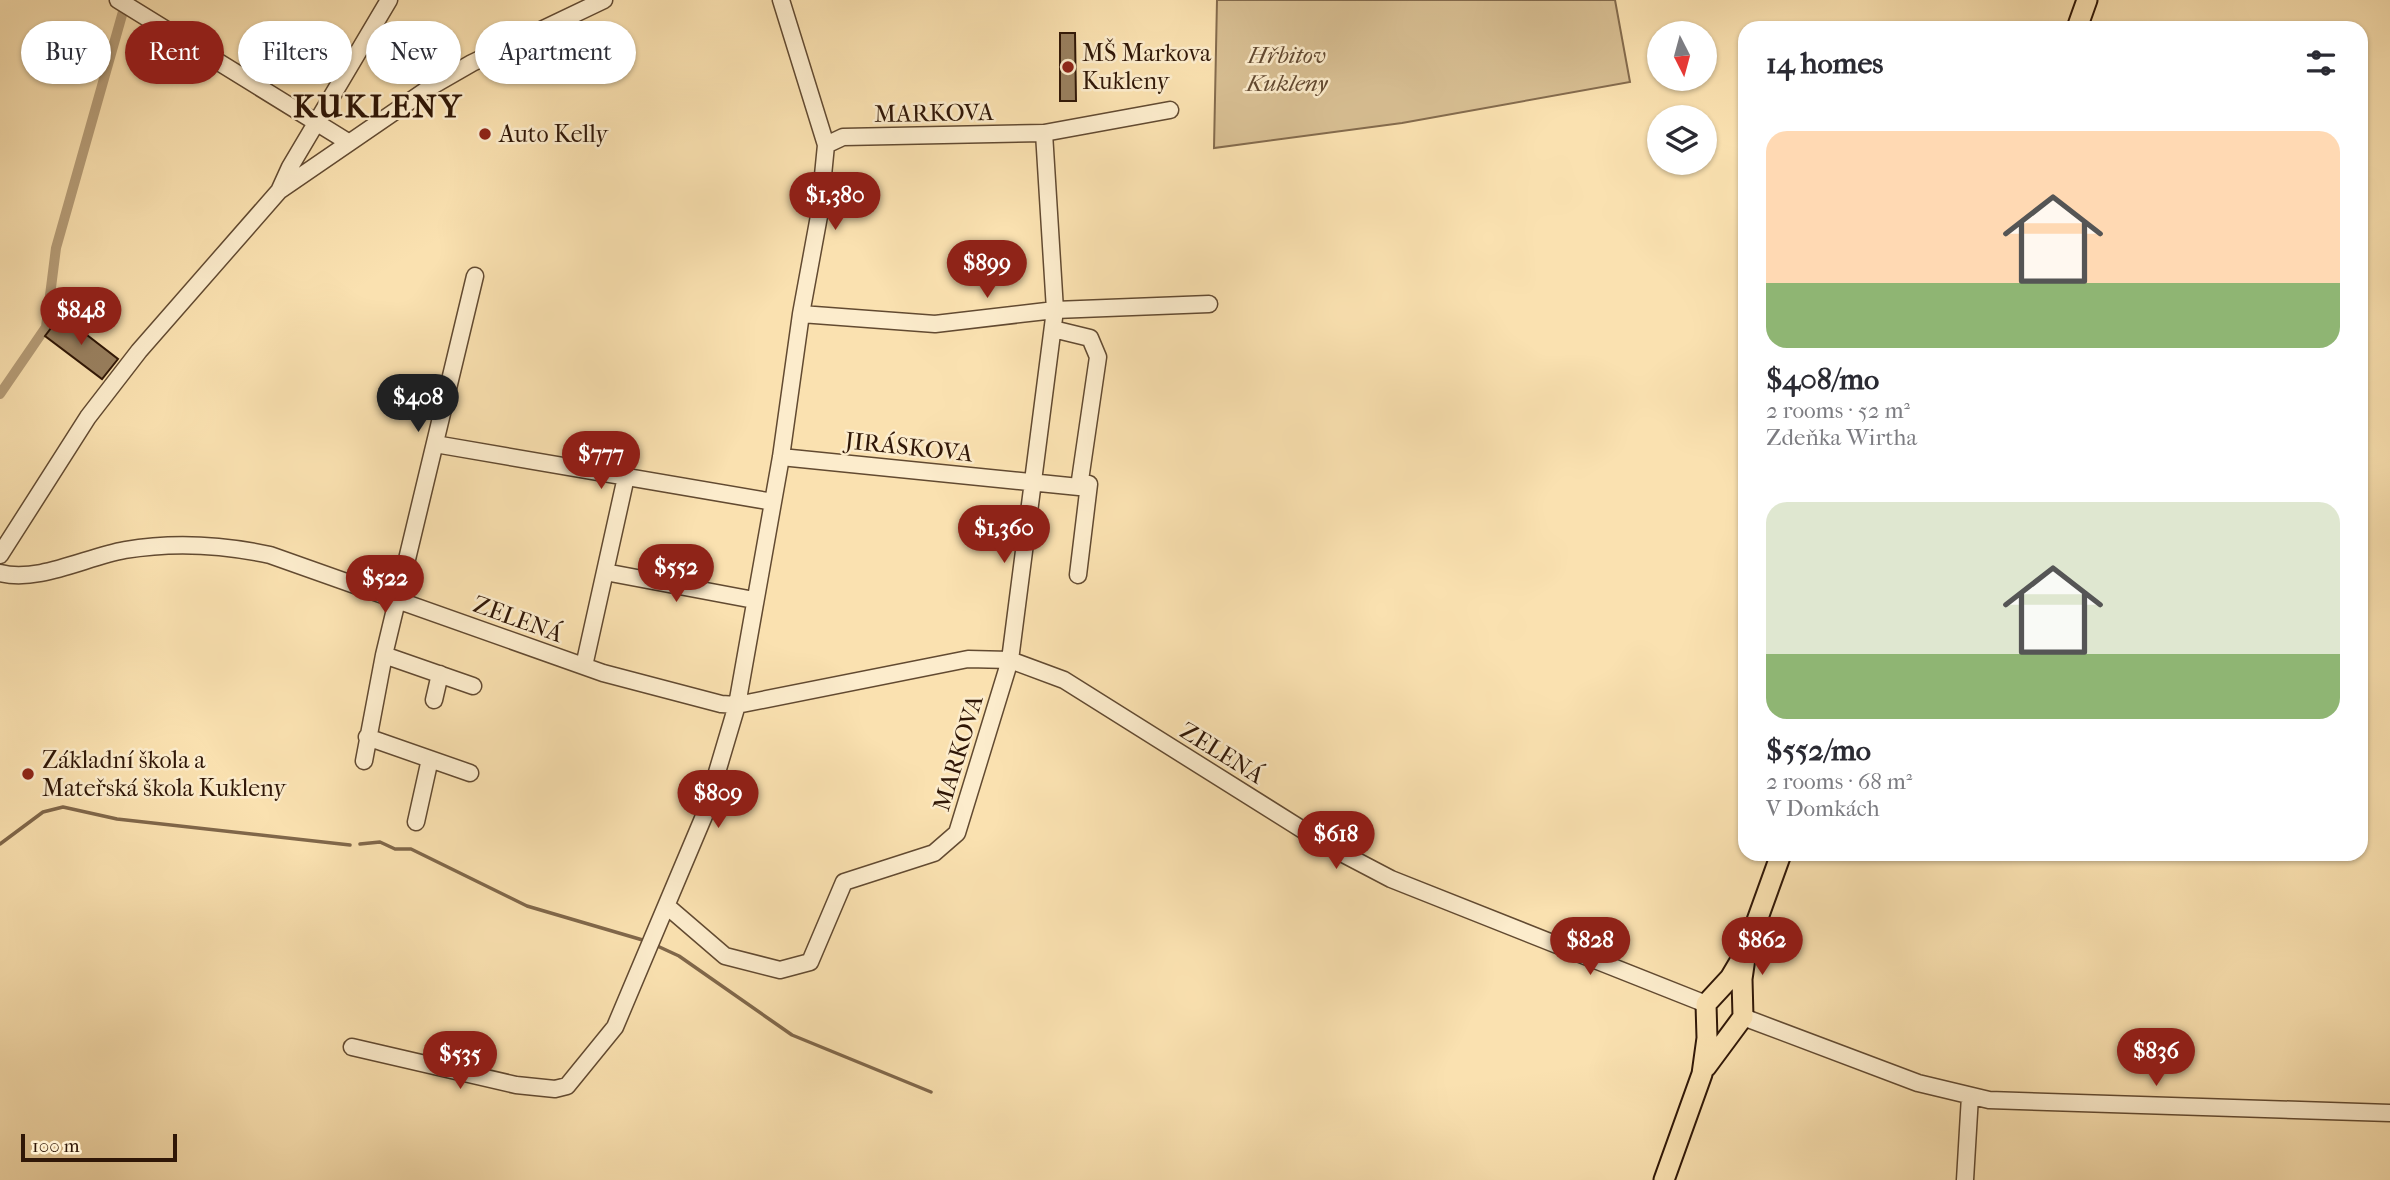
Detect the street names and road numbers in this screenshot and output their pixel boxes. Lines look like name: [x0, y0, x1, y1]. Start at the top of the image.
street label: MARKOVA: [874, 98, 994, 128]
street label: JIRÁSKOVA: [842, 425, 975, 468]
street label: ZELENÁ: [469, 589, 567, 648]
street label: MARKOVA: [927, 691, 989, 814]
street label: ZELENÁ: [1175, 716, 1270, 790]

